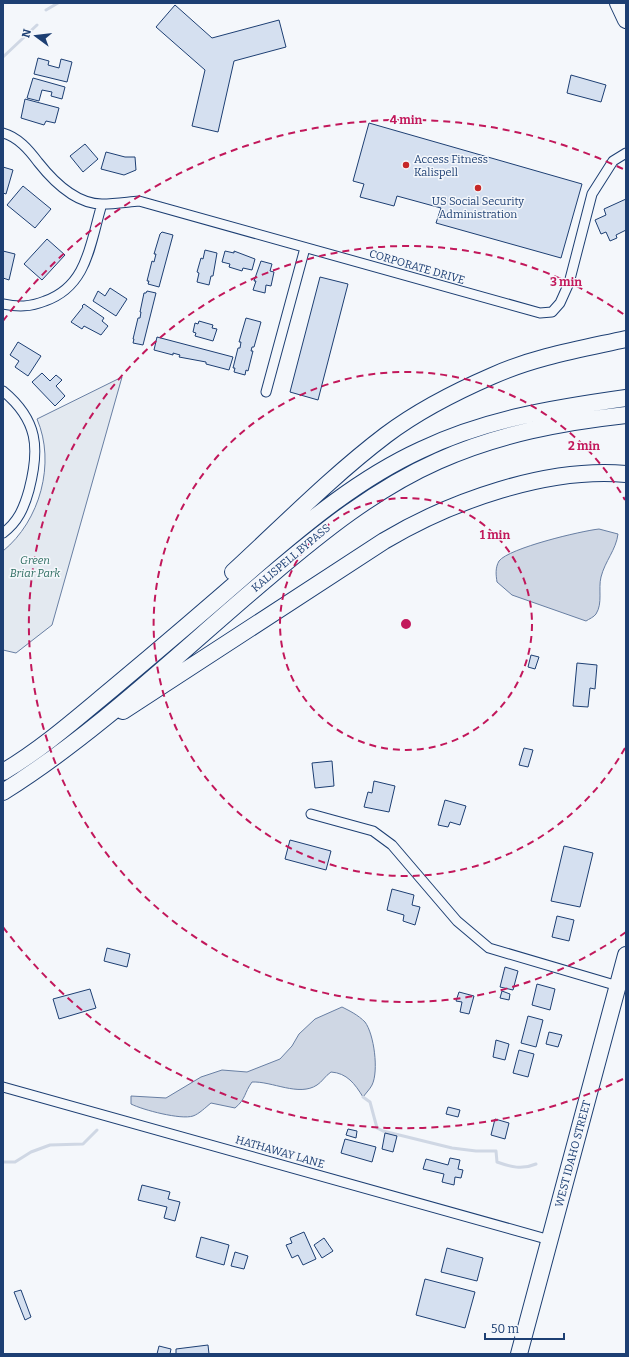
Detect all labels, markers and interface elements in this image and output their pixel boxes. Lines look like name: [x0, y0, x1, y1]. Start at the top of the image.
north arrow: [16, 16, 56, 56]
text: N: [19, 27, 34, 39]
text: 4 min: [390, 113, 422, 127]
place label: Access Fitness Kalispell: [414, 153, 488, 179]
marker: Access Fitness Kalispell: [401, 160, 411, 170]
marker: US Social Security Administration: [473, 183, 483, 193]
place label: US Social Security Administration: [432, 195, 524, 221]
street label: CORPORATE DRIVE: [368, 247, 467, 287]
text: 3 min: [550, 275, 582, 289]
text: 2 min: [568, 439, 600, 453]
street label: KALISPELL BYPASS: [249, 521, 333, 595]
text: 1 min: [480, 528, 510, 542]
park label: Green Briar Park: [10, 554, 61, 580]
centre of rings: [399, 617, 413, 631]
street label: WEST IDAHO STREET: [552, 1099, 594, 1209]
street label: HATHAWAY LANE: [234, 1133, 326, 1171]
scale bar: [485, 1315, 564, 1341]
text: 50 m: [491, 1322, 520, 1336]

